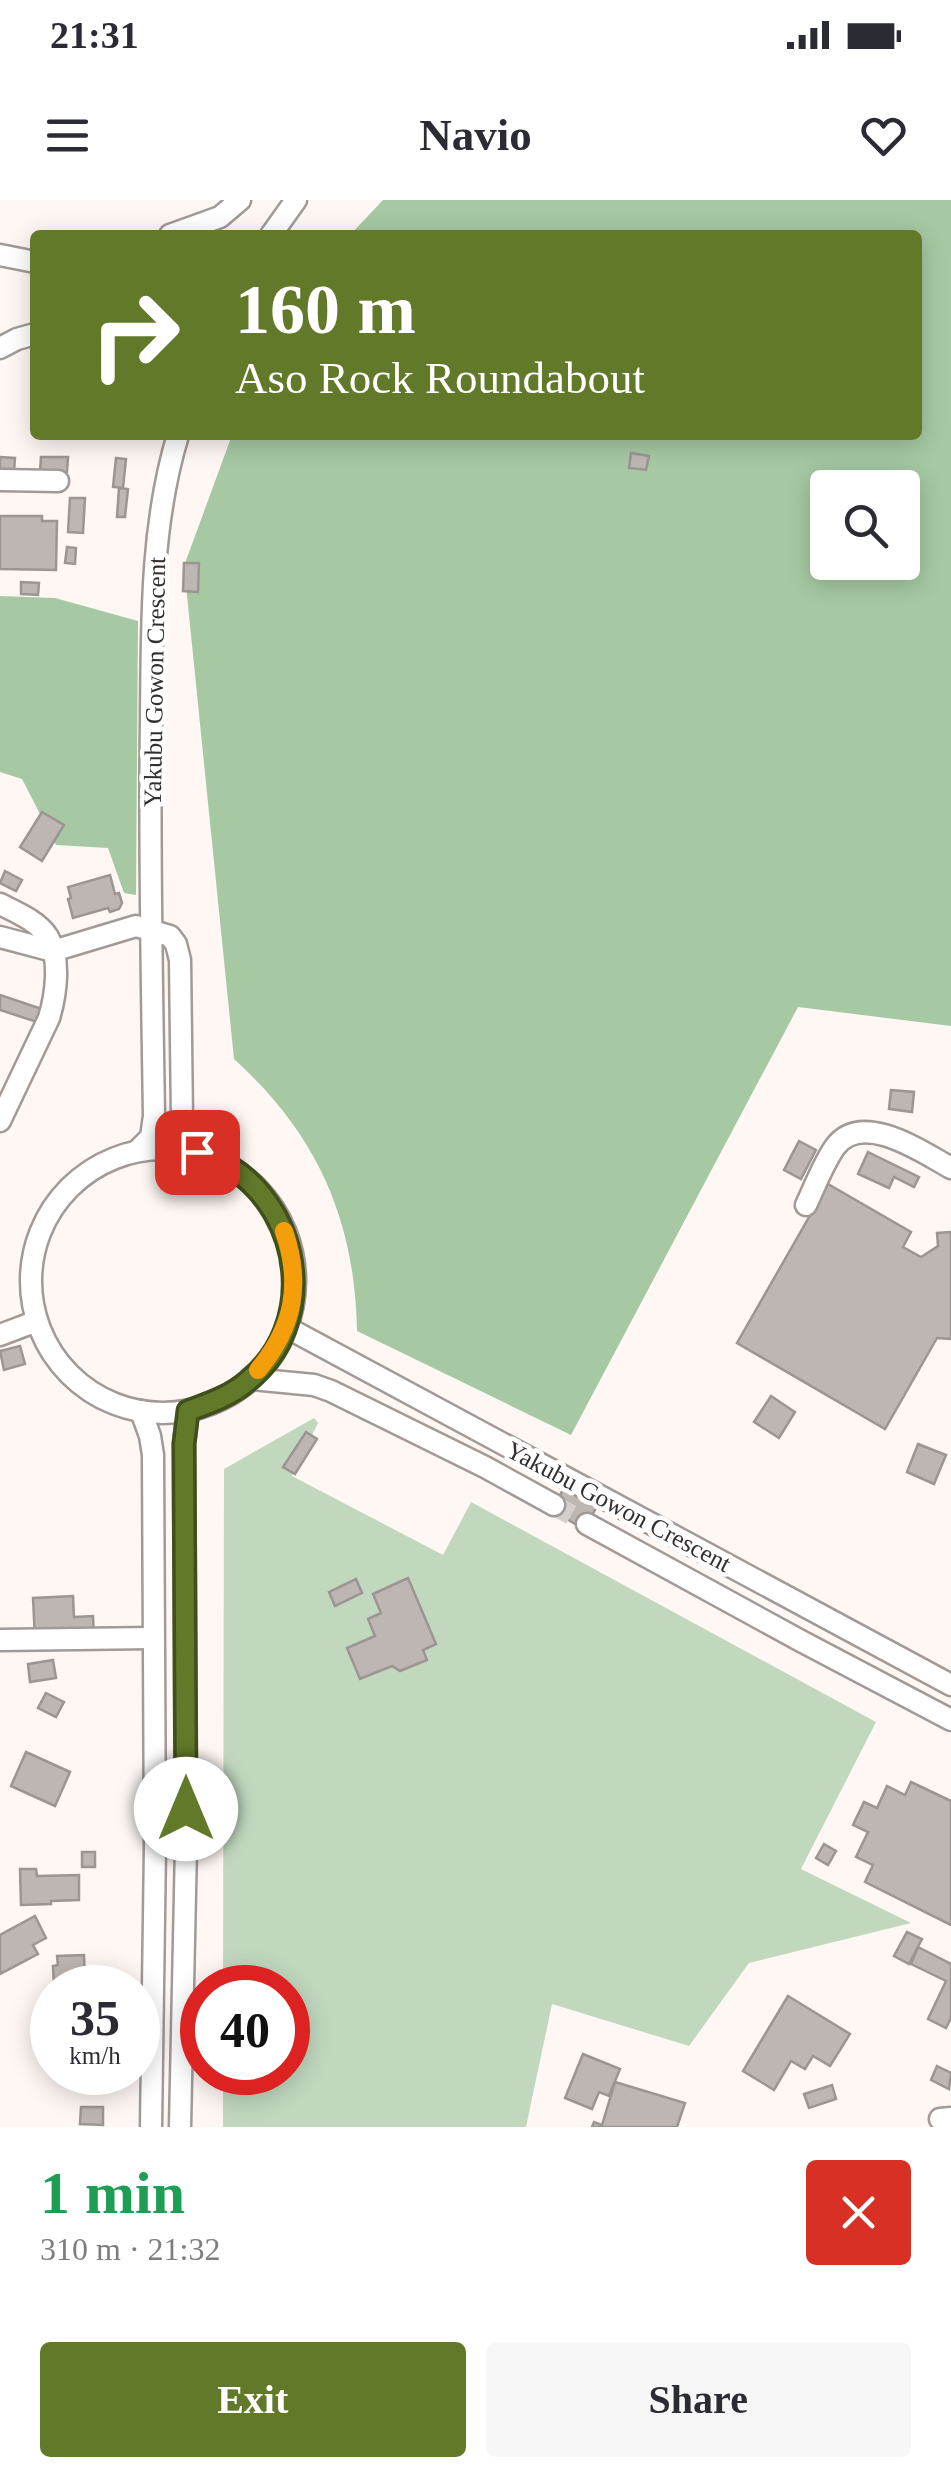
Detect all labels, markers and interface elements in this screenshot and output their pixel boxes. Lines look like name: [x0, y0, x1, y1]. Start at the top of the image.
text: 21:31: [50, 14, 139, 56]
icon: menu: [40, 108, 95, 163]
icon: heart: [856, 108, 911, 163]
text: Navio: [419, 110, 532, 160]
icon: right: [70, 270, 200, 400]
text: 160 m: [235, 271, 416, 348]
text: Aso Rock Roundabout: [235, 353, 645, 403]
map controls: [810, 470, 920, 580]
button: search: [810, 470, 920, 580]
street label: Yakubu Gowon Crescent: [139, 557, 170, 807]
pin: [155, 1110, 240, 1195]
icon: arrive: [170, 1125, 225, 1180]
street label: Yakubu Gowon Crescent: [502, 1436, 736, 1577]
position arrow: [134, 1757, 238, 1861]
speed limit sign: 40: [180, 1965, 310, 2095]
text: 35: [70, 1990, 120, 2046]
text: km/h: [69, 2042, 121, 2069]
text: 1 min: [40, 2160, 185, 2226]
button: close: [806, 2160, 911, 2265]
text: 310 m · 21:32: [40, 2231, 220, 2267]
button: Exit: [40, 2342, 466, 2457]
button: Share: [486, 2342, 911, 2457]

